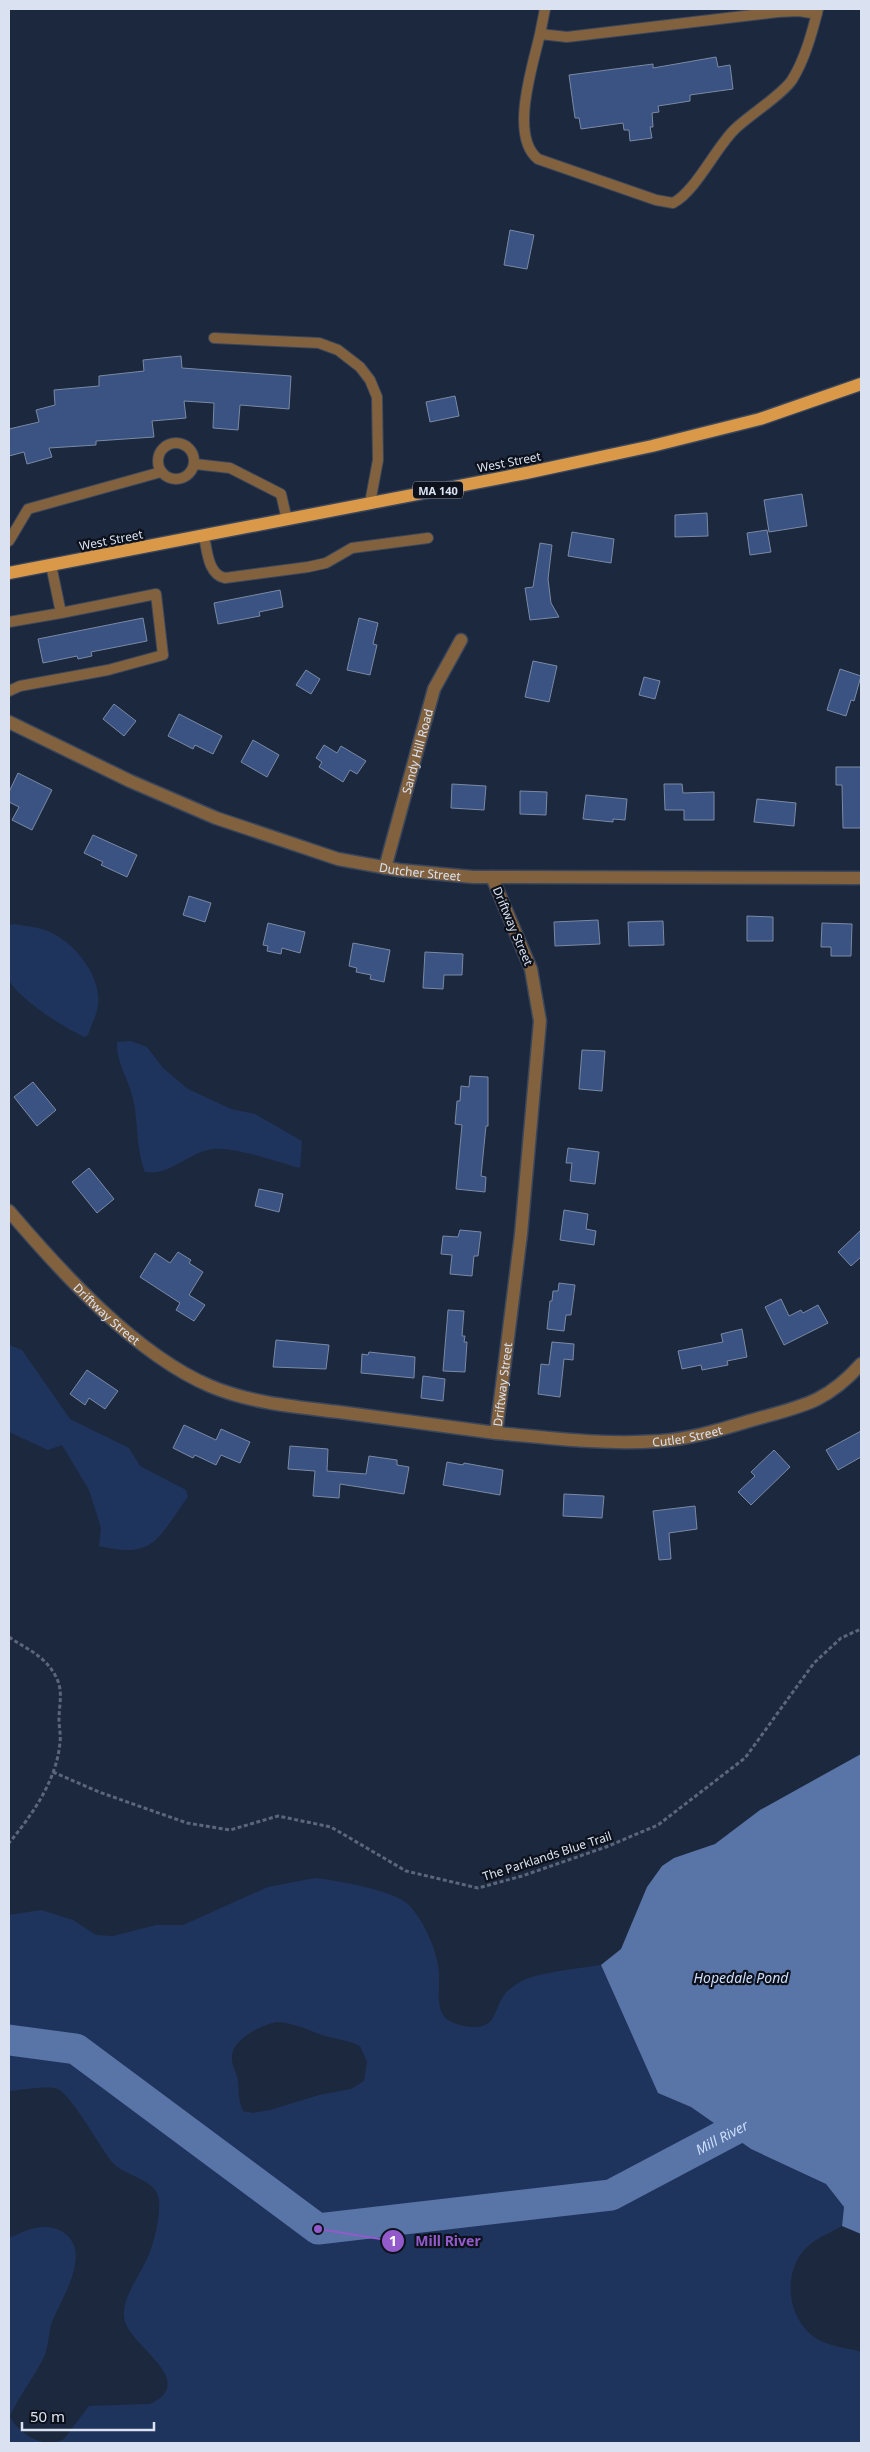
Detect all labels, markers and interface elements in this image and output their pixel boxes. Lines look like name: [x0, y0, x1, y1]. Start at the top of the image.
street label: West Street: [476, 447, 543, 476]
road number: MA 140: [413, 482, 463, 498]
street label: West Street: [78, 525, 145, 554]
street label: Sandy Hill Road: [397, 707, 437, 796]
street label: Dutcher Street: [378, 858, 462, 884]
street label: Driftway Street: [489, 884, 538, 969]
street label: Driftway Street: [70, 1279, 144, 1349]
street label: Driftway Street: [488, 1341, 516, 1427]
street label: Cutler Street: [652, 1421, 725, 1450]
street label: The Parklands Blue Trail: [480, 1827, 614, 1885]
water label: Hopedale Pond: [694, 1968, 789, 1987]
water label: Mill River: [692, 2115, 751, 2158]
callout: Mill River: [381, 2226, 491, 2255]
text: 1: [389, 2230, 397, 2250]
text: Mill River: [415, 2231, 481, 2250]
scale bar: [22, 2400, 155, 2432]
text: 50 m: [30, 2406, 65, 2426]

